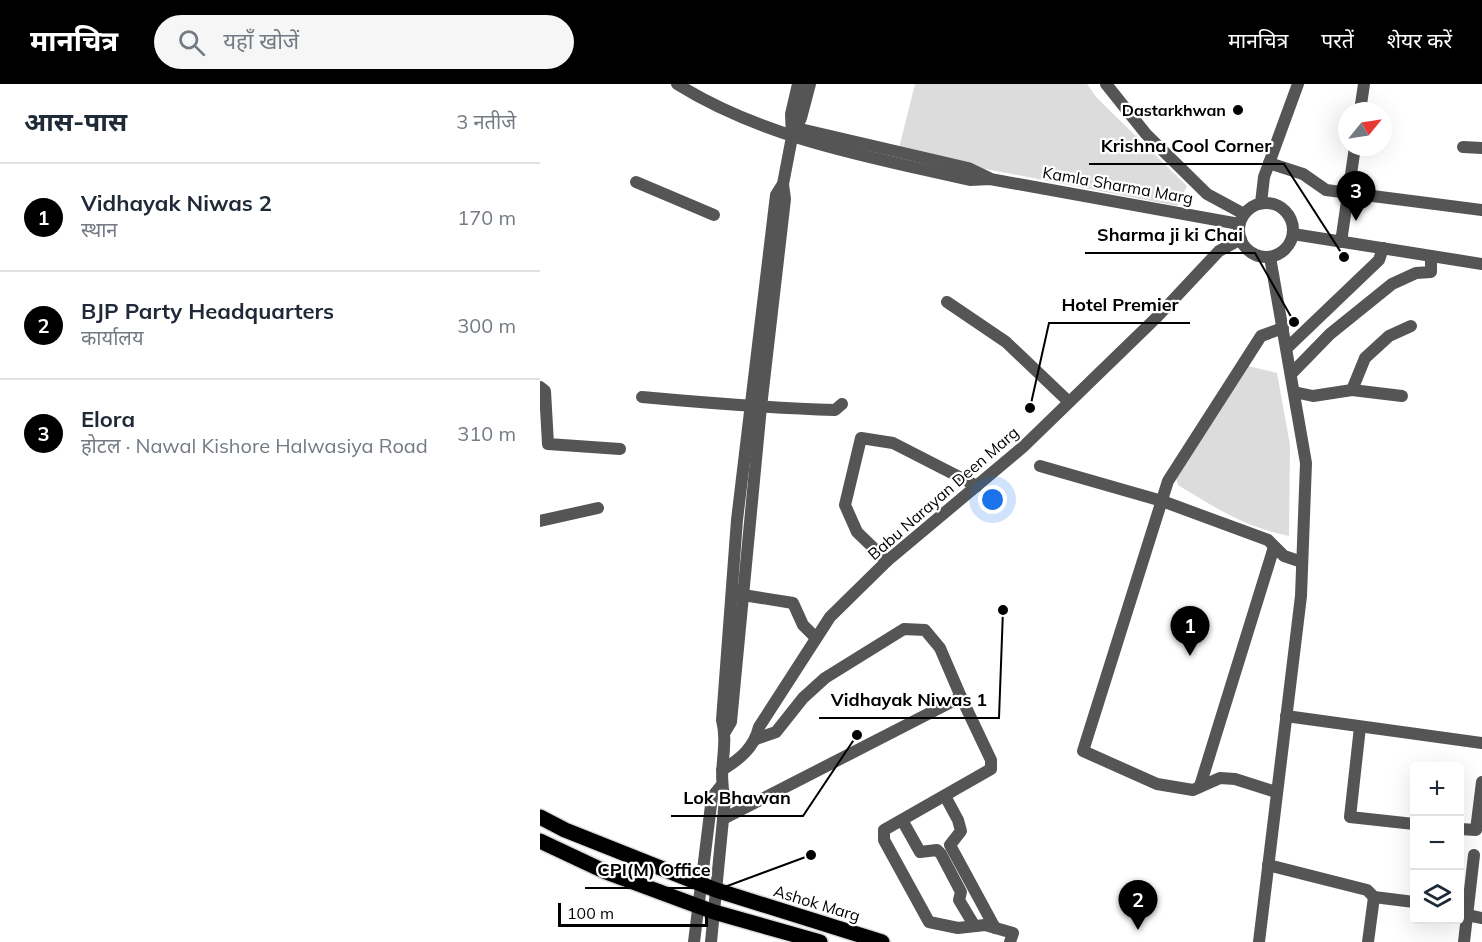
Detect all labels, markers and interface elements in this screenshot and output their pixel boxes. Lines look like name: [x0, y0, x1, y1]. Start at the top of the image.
search box: [154, 15, 574, 69]
text: मानचित्र: [30, 23, 118, 58]
icon: search: [175, 26, 208, 59]
text: यहाँ खोजें: [223, 27, 299, 55]
text: मानचित्र: [1228, 27, 1288, 53]
text: परतें: [1321, 27, 1354, 53]
text: शेयर करें: [1387, 27, 1452, 53]
place label: Dastarkhwan: [1122, 100, 1226, 120]
north arrow: [1338, 102, 1392, 156]
marker: Dastarkhwan: [1231, 103, 1245, 117]
text: आस-पास: [24, 105, 127, 138]
text: 3 नतीजे: [456, 109, 516, 134]
callout: Krishna Cool Corner: [1089, 128, 1284, 164]
text: Krishna Cool Corner: [1101, 134, 1272, 157]
street label: Kamla Sharma Marg: [1041, 162, 1195, 208]
pin: 3: [1336, 172, 1376, 221]
text: Vidhayak Niwas 2: [81, 189, 272, 217]
text: 1: [38, 205, 50, 230]
text: 170 m: [457, 205, 516, 230]
text: स्थान: [81, 217, 117, 242]
callout: Sharma ji ki Chai: [1085, 217, 1255, 253]
text: Sharma ji ki Chai: [1097, 223, 1243, 246]
callout: Hotel Premier: [1049, 287, 1190, 323]
text: Hotel Premier: [1061, 293, 1179, 316]
text: BJP Party Headquarters: [81, 297, 334, 325]
text: 2: [38, 313, 50, 338]
text: 300 m: [457, 313, 516, 338]
text: कार्यालय: [81, 325, 143, 350]
text: Elora: [81, 405, 135, 433]
text: 3: [38, 421, 50, 446]
text: 310 m: [457, 421, 516, 446]
street label: Babu Narayan Deen Marg: [863, 422, 1023, 564]
text: होटल · Nawal Kishore Halwasiya Road: [81, 433, 428, 458]
your location: [978, 485, 1007, 514]
pin: 1: [1170, 606, 1210, 656]
callout: Vidhayak Niwas 1: [819, 682, 999, 718]
text: Vidhayak Niwas 1: [830, 688, 987, 711]
map controls: [1410, 762, 1464, 924]
button: +: [1410, 762, 1464, 816]
callout: Lok Bhawan: [671, 780, 803, 816]
text: Lok Bhawan: [683, 786, 791, 809]
button: −: [1410, 816, 1464, 870]
callout: CPI(M) Office: [585, 852, 722, 888]
text: CPI(M) Office: [597, 858, 711, 881]
button: layers: [1410, 870, 1464, 924]
street label: Ashok Marg: [771, 880, 863, 926]
pin: 2: [1118, 880, 1158, 930]
scale bar: [558, 900, 708, 928]
text: 100 m: [567, 903, 614, 923]

